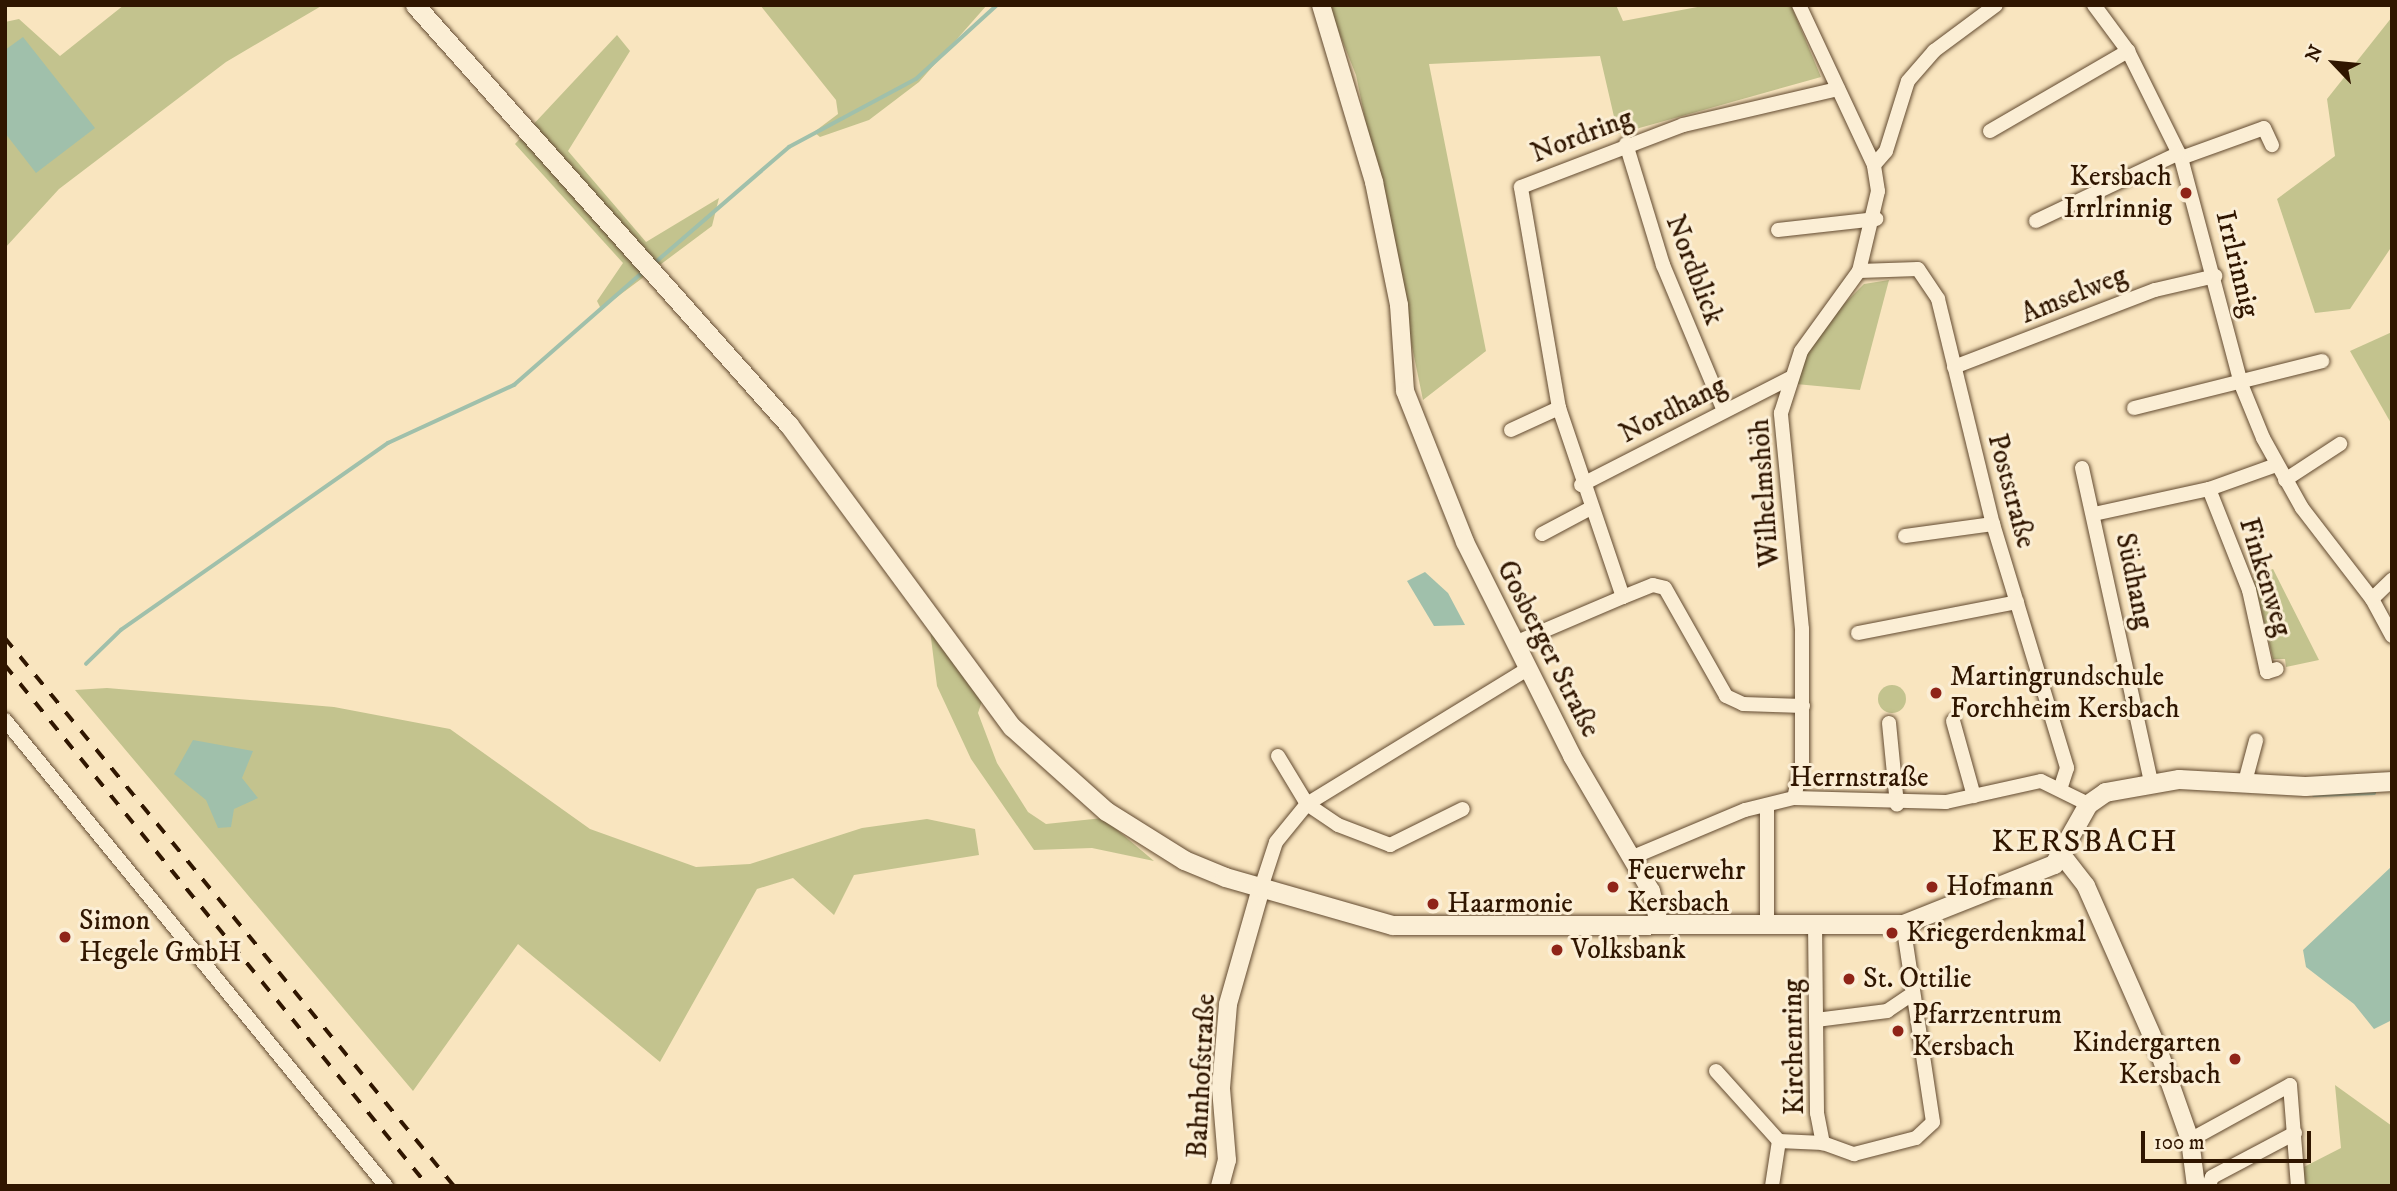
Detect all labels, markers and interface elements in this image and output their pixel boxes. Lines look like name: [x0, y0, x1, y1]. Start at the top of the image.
north arrow: [2299, 28, 2369, 98]
text: N: [2301, 42, 2328, 66]
street label: Nordring: [1526, 101, 1638, 171]
place label: Kersbach Irrlrinnig: [2064, 160, 2172, 226]
marker: Kersbach Irrlrinnig: [2178, 185, 2194, 201]
street label: Irrlrinnig: [2208, 207, 2266, 321]
street label: Nordblick: [1658, 210, 1730, 330]
street label: Amselweg: [2016, 259, 2132, 331]
street label: Nordhang: [1614, 369, 1732, 451]
street label: Wilhelmshöh: [1743, 418, 1787, 568]
street label: Poststraße: [1980, 430, 2042, 552]
street label: Finkenweg: [2231, 514, 2299, 640]
street label: Südhang: [2107, 530, 2161, 632]
street label: Gosberger Straße: [1489, 555, 1607, 743]
place label: Martingrundschule Forchheim Kersbach: [1950, 660, 2180, 726]
marker: Martingrundschule Forchheim Kersbach: [1928, 685, 1944, 701]
street label: Herrnstraße: [1789, 761, 1929, 795]
district label: KERSBACH: [1992, 823, 2178, 861]
place label: Feuerwehr Kersbach: [1627, 854, 1745, 920]
place label: Hofmann: [1946, 870, 2054, 904]
marker: Feuerwehr Kersbach: [1605, 879, 1621, 895]
marker: Hofmann: [1924, 879, 1940, 895]
place label: Haarmonie: [1447, 887, 1573, 921]
marker: Haarmonie: [1425, 896, 1441, 912]
place label: Simon Hegele GmbH: [79, 904, 242, 970]
place label: Kriegerdenkmal: [1906, 916, 2086, 950]
marker: Kriegerdenkmal: [1884, 925, 1900, 941]
marker: Simon Hegele GmbH: [57, 929, 73, 945]
place label: Volksbank: [1571, 933, 1686, 967]
marker: Volksbank: [1549, 942, 1565, 958]
place label: St. Ottilie: [1863, 962, 1972, 996]
marker: St. Ottilie: [1841, 971, 1857, 987]
street label: Kirchenring: [1776, 979, 1812, 1115]
street label: Bahnhofstraße: [1181, 993, 1223, 1159]
place label: Pfarrzentrum Kersbach: [1912, 998, 2062, 1064]
marker: Pfarrzentrum Kersbach: [1890, 1023, 1906, 1039]
place label: Kindergarten Kersbach: [2072, 1026, 2221, 1092]
marker: Kindergarten Kersbach: [2227, 1051, 2243, 1067]
scale bar: [2145, 1118, 2315, 1162]
text: 100 m: [2154, 1130, 2205, 1156]

